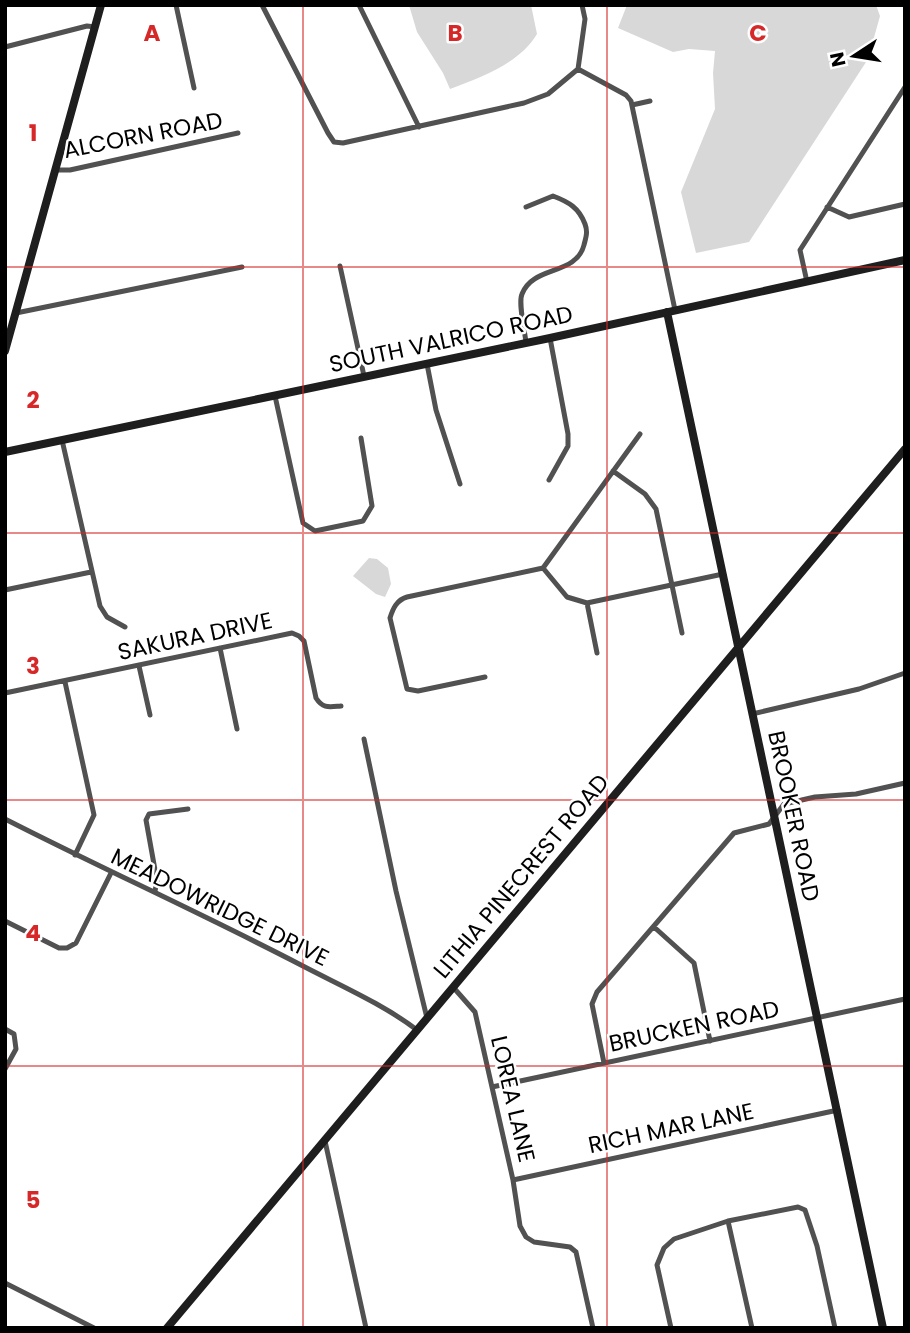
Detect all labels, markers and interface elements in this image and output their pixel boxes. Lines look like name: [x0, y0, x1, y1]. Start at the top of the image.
text: A: [144, 17, 161, 49]
text: B: [447, 17, 463, 49]
text: C: [749, 17, 767, 49]
north arrow: [819, 21, 889, 91]
text: N: [823, 50, 853, 69]
street label: ALCORN ROAD: [61, 104, 225, 166]
text: 1: [29, 117, 37, 149]
street label: SOUTH VALRICO ROAD: [326, 298, 576, 380]
text: 2: [26, 384, 40, 416]
street label: SAKURA DRIVE: [115, 604, 275, 668]
text: 3: [26, 650, 40, 682]
street label: BROOKER ROAD: [760, 728, 828, 904]
street label: LITHIA PINECREST ROAD: [426, 767, 616, 985]
street label: MEADOWRIDGE DRIVE: [106, 840, 334, 974]
text: 4: [25, 917, 41, 949]
street label: BRUCKEN ROAD: [606, 992, 782, 1060]
street label: LOREA LANE: [483, 1033, 543, 1165]
street label: RICH MAR LANE: [585, 1095, 757, 1161]
text: 5: [26, 1184, 40, 1216]

